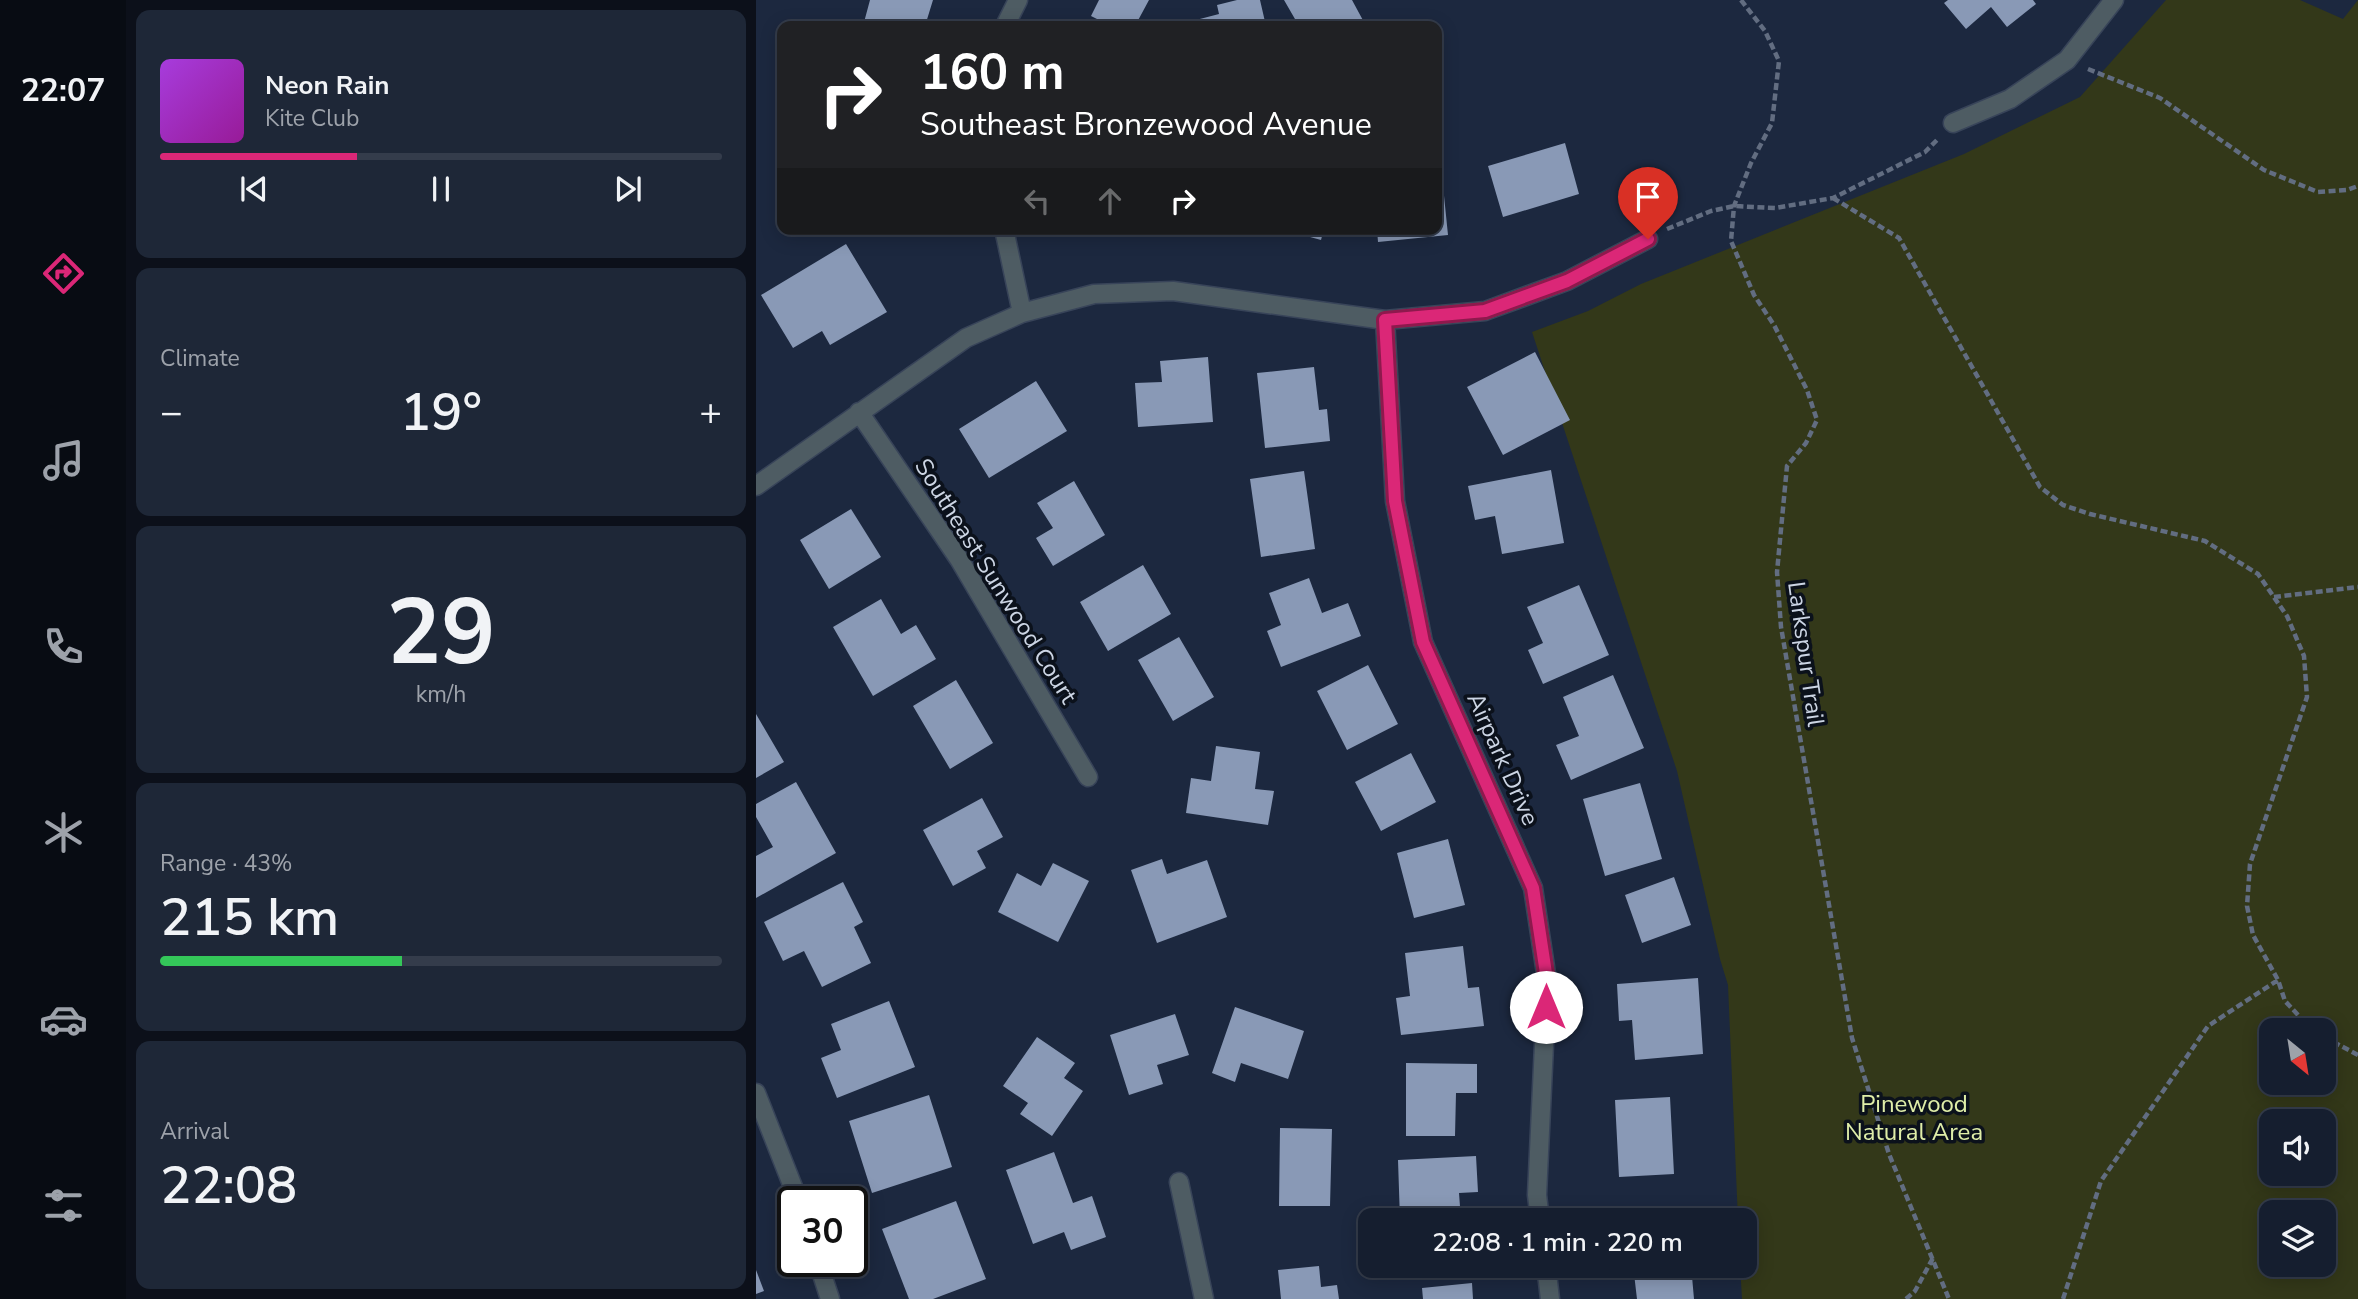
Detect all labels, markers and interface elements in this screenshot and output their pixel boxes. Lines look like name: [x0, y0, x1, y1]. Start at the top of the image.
text: 160 m: [920, 39, 1064, 106]
icon: right: [805, 49, 896, 140]
text: Neon Rain: [265, 68, 390, 103]
text: 22:07: [21, 69, 105, 112]
text: Kite Club: [265, 103, 359, 134]
text: Southeast Bronzewood Avenue: [920, 103, 1372, 146]
pin: [1618, 167, 1678, 239]
icon: previous: [235, 170, 273, 208]
icon: pause: [422, 170, 460, 208]
icon: next: [609, 170, 647, 208]
icon: arrive: [1629, 178, 1667, 216]
icon: left: [1018, 182, 1056, 220]
icon: ahead: [1091, 182, 1129, 220]
icon: right: [1164, 182, 1202, 220]
icon: directions: [39, 249, 88, 298]
text: Climate: [160, 343, 240, 374]
text: 19°: [400, 377, 482, 448]
text: −: [160, 387, 183, 438]
text: +: [699, 387, 722, 438]
icon: music: [39, 436, 88, 485]
street label: Southeast Sunwood Court: [907, 452, 1085, 710]
text: 29: [386, 571, 496, 695]
street label: Larkspur Trail: [1780, 579, 1832, 729]
icon: phone: [39, 622, 88, 671]
text: km/h: [416, 679, 466, 710]
street label: Airpark Drive: [1459, 688, 1547, 830]
icon: climate: [39, 808, 88, 857]
text: Range · 43%: [160, 848, 292, 879]
text: 215 km: [160, 882, 339, 953]
position arrow: [1509, 970, 1583, 1044]
icon: car: [39, 995, 88, 1044]
north arrow: [2259, 1018, 2336, 1096]
map controls: [2259, 1018, 2336, 1277]
park label: Pinewood Natural Area: [1845, 1088, 1983, 1148]
button: sound: [2259, 1109, 2336, 1186]
text: Arrival: [160, 1116, 229, 1147]
text: 22:08: [160, 1150, 297, 1221]
icon: filters: [39, 1181, 88, 1230]
speed limit sign: 30: [777, 1186, 868, 1277]
button: layers: [2259, 1200, 2336, 1277]
text: 22:08 · 1 min · 220 m: [1432, 1225, 1683, 1260]

